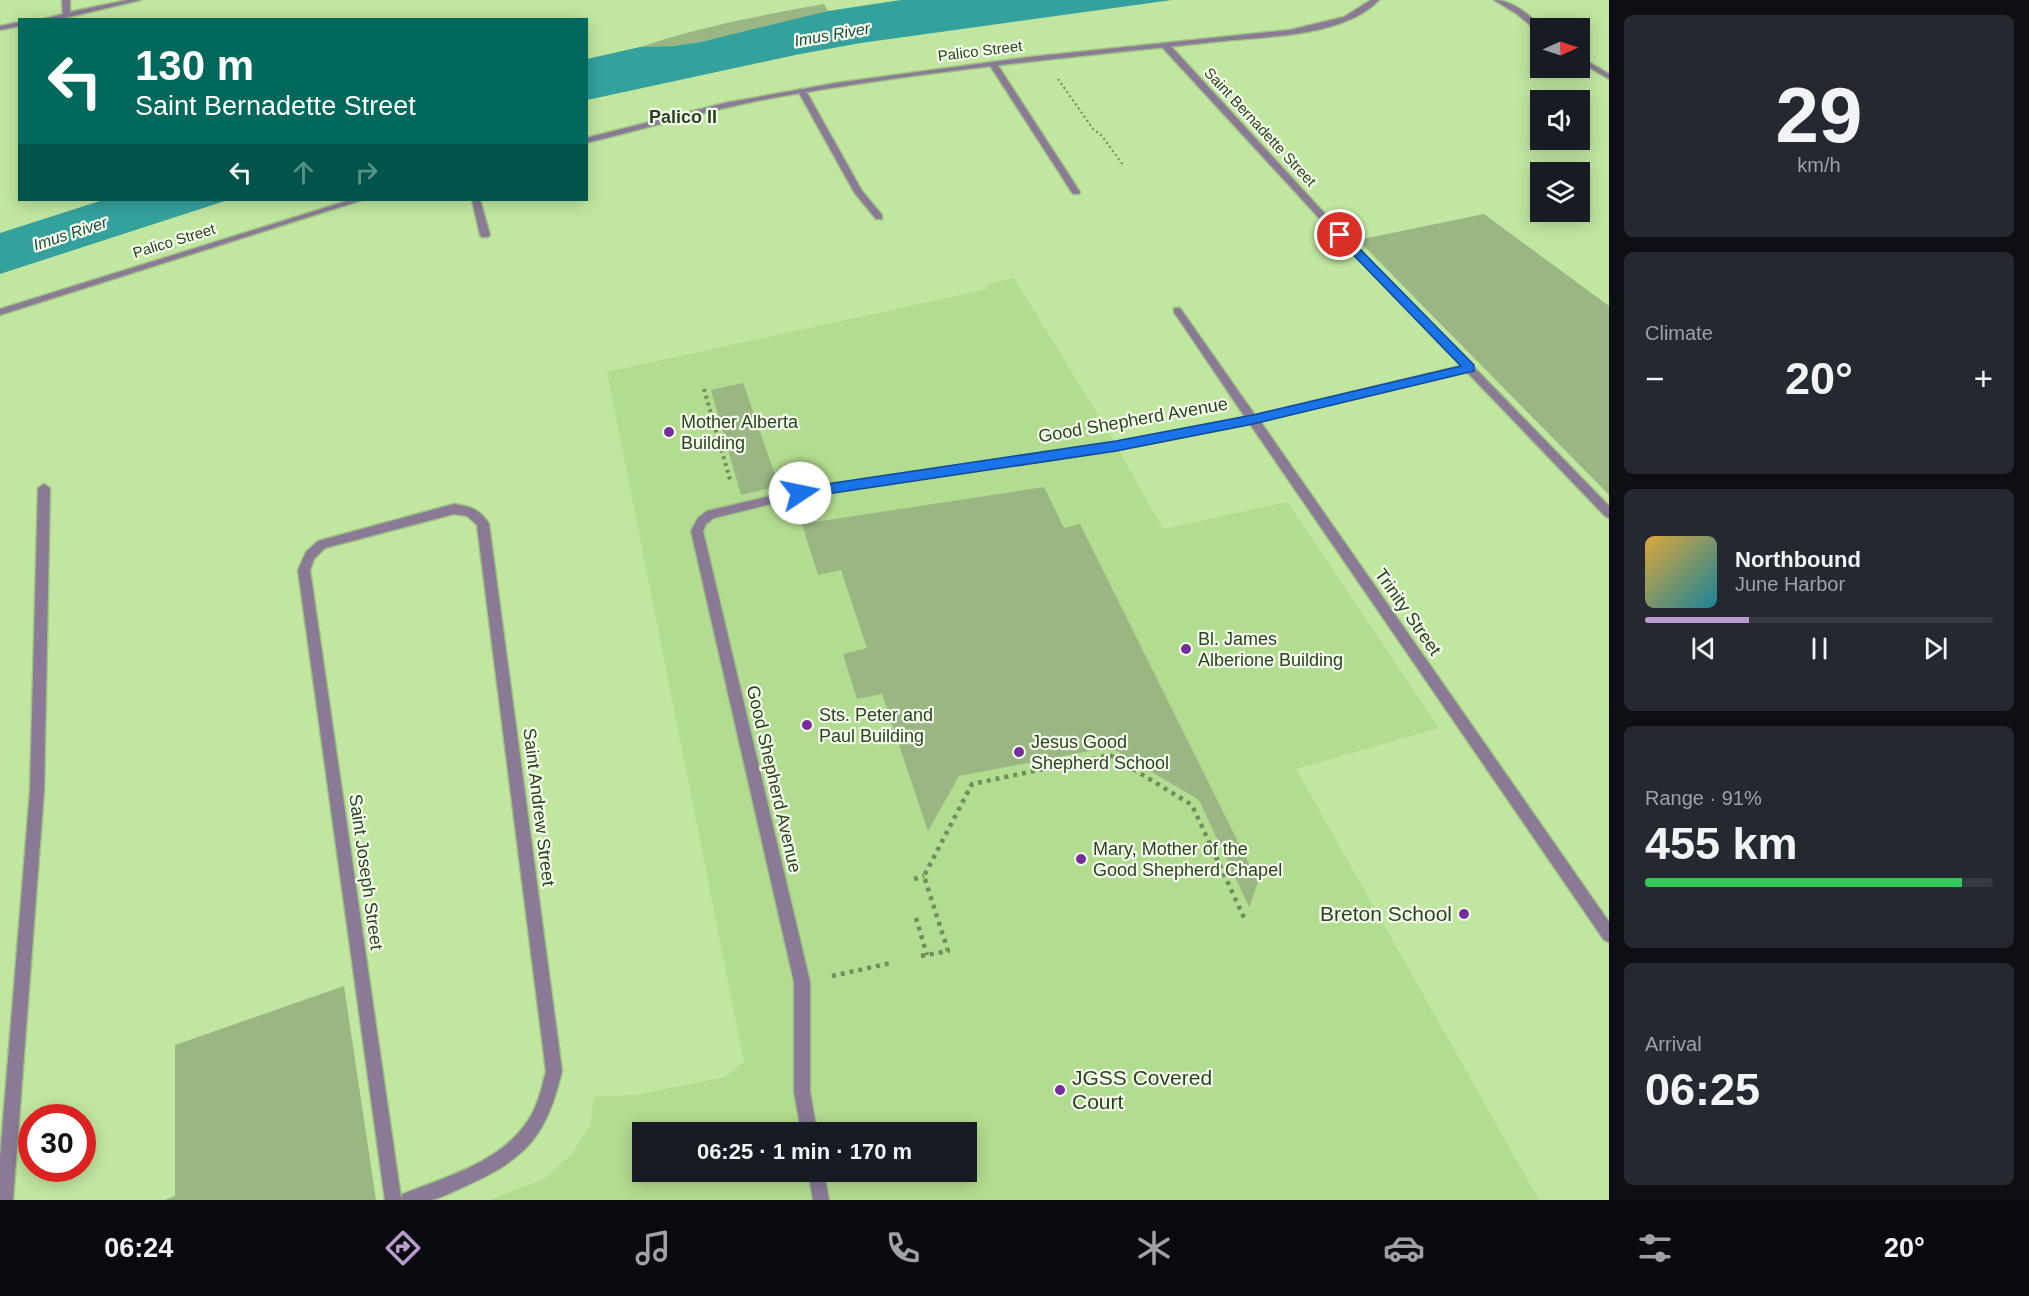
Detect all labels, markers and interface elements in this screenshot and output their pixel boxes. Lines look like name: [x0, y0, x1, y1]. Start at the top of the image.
north arrow: [1530, 18, 1590, 78]
map controls: [1530, 18, 1590, 222]
water label: Imus River: [793, 19, 872, 50]
street label: Palico Street: [937, 37, 1024, 64]
icon: left: [36, 42, 114, 120]
text: 130 m: [135, 42, 254, 89]
street label: Saint Bernadette Street: [1201, 64, 1320, 190]
text: 29: [1776, 71, 1862, 159]
button: sound: [1530, 90, 1590, 150]
text: Saint Bernadette Street: [135, 91, 416, 121]
district label: Palico II: [649, 107, 717, 127]
text: km/h: [1797, 154, 1841, 176]
icon: left: [224, 156, 257, 189]
icon: ahead: [287, 156, 320, 189]
icon: right: [350, 156, 383, 189]
button: layers: [1530, 162, 1590, 222]
pin: [1314, 209, 1365, 260]
water label: Imus River: [31, 213, 110, 253]
icon: arrive: [1323, 218, 1356, 251]
street label: Palico Street: [131, 220, 218, 261]
text: Climate: [1645, 322, 1713, 344]
text: 20°: [1785, 353, 1853, 404]
text: −: [1645, 360, 1664, 397]
text: +: [1974, 360, 1993, 397]
street label: Good Shepherd Avenue: [1037, 393, 1229, 447]
place label: Mother Alberta Building: [681, 412, 799, 453]
marker: Mother Alberta Building: [662, 425, 676, 439]
position arrow: [768, 461, 832, 525]
text: Northbound: [1735, 547, 1861, 572]
street label: Trinity Street: [1371, 565, 1445, 659]
text: June Harbor: [1735, 573, 1845, 595]
place label: Bl. James Alberione Building: [1198, 629, 1343, 670]
icon: previous: [1687, 632, 1720, 665]
icon: pause: [1803, 632, 1836, 665]
icon: next: [1919, 632, 1952, 665]
marker: Bl. James Alberione Building: [1179, 642, 1193, 656]
street label: Good Shepherd Avenue: [743, 683, 805, 875]
place label: Sts. Peter and Paul Building: [819, 705, 933, 746]
marker: Sts. Peter and Paul Building: [800, 718, 814, 732]
street label: Saint Andrew Street: [519, 727, 559, 887]
place label: Jesus Good Shepherd School: [1031, 732, 1169, 773]
marker: Jesus Good Shepherd School: [1012, 745, 1026, 759]
text: Range · 91%: [1645, 787, 1762, 809]
street label: Saint Joseph Street: [345, 793, 387, 951]
text: 455 km: [1645, 818, 1798, 869]
place label: Mary, Mother of the Good Shepherd Chapel: [1093, 839, 1282, 880]
marker: Mary, Mother of the Good Shepherd Chapel: [1074, 852, 1088, 866]
place label: Breton School: [1320, 902, 1452, 925]
marker: Breton School: [1457, 907, 1471, 921]
text: Arrival: [1645, 1033, 1702, 1055]
text: 06:25: [1645, 1064, 1760, 1115]
place label: JGSS Covered Court: [1072, 1066, 1212, 1113]
marker: JGSS Covered Court: [1053, 1083, 1067, 1097]
speed limit sign: 30: [18, 1104, 96, 1182]
text: 06:25 · 1 min · 170 m: [697, 1139, 912, 1164]
icon: directions: [382, 1227, 424, 1269]
icon: music: [632, 1227, 674, 1269]
icon: phone: [882, 1227, 924, 1269]
icon: climate: [1133, 1227, 1175, 1269]
icon: car: [1383, 1227, 1425, 1269]
icon: filters: [1634, 1227, 1676, 1269]
text: 06:24: [104, 1233, 173, 1263]
text: 20°: [1884, 1233, 1925, 1263]

